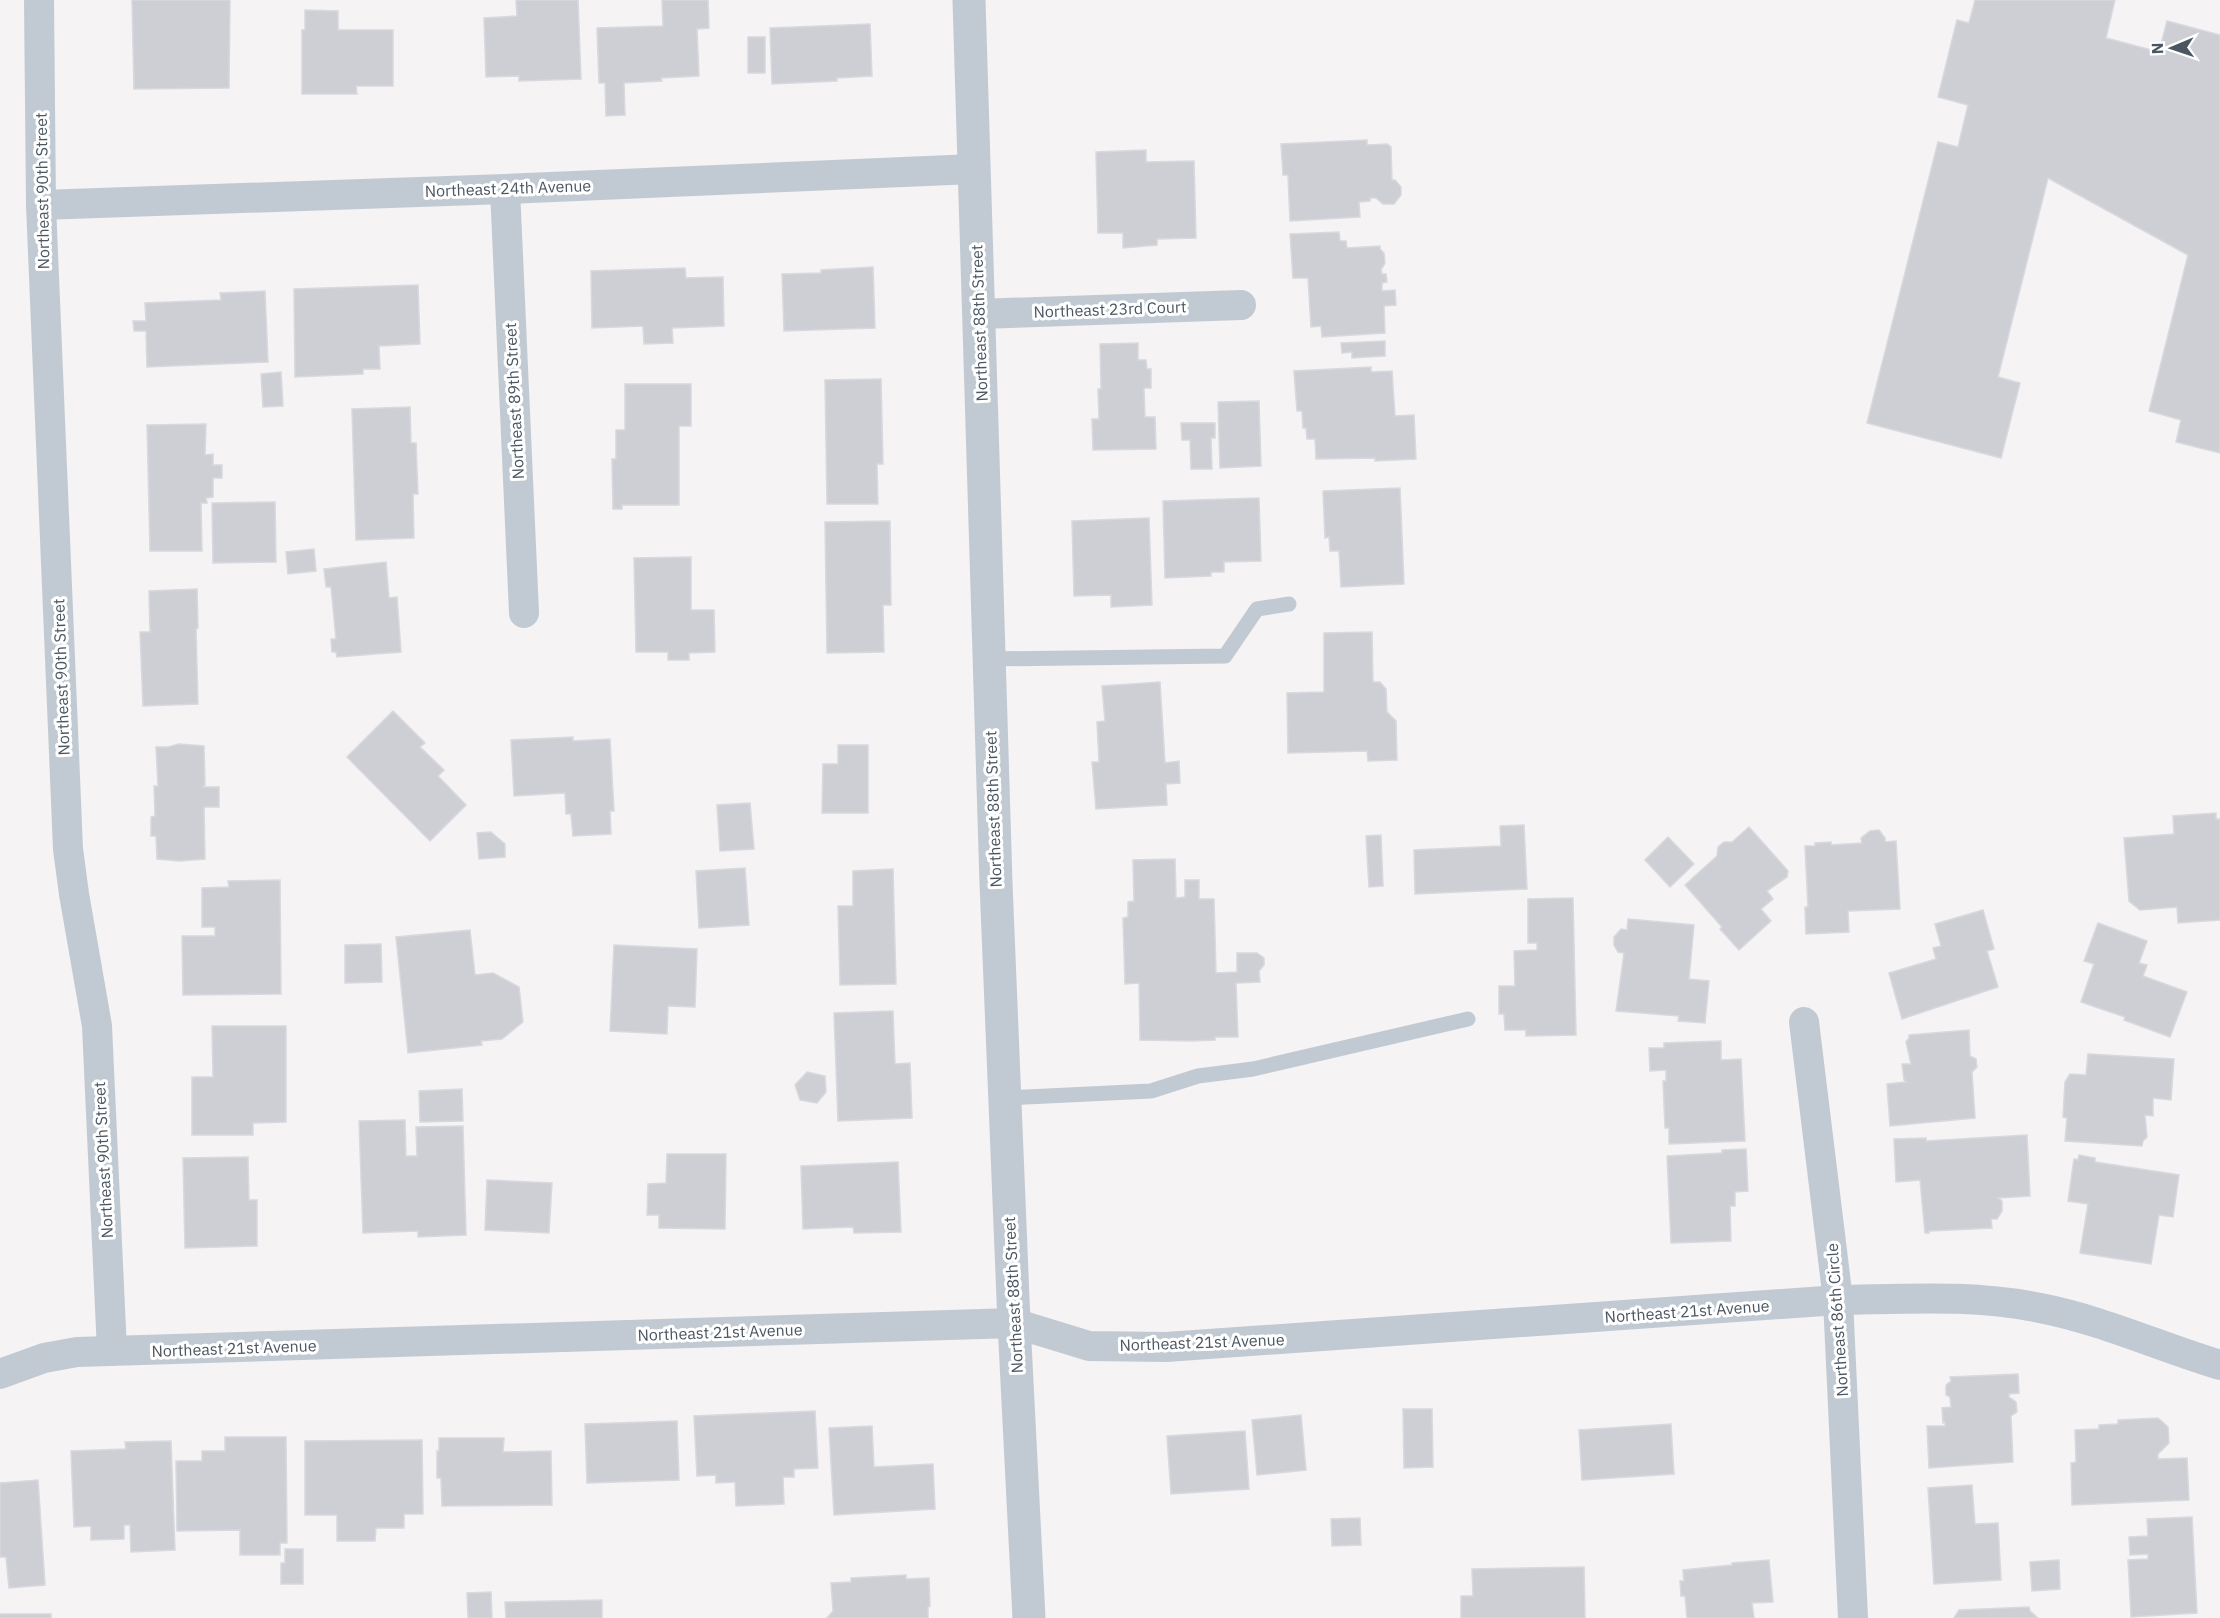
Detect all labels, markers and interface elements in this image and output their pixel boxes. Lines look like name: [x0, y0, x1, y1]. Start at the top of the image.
north arrow: [2142, 18, 2202, 78]
text: N: [2147, 42, 2167, 55]
street label: Northeast 90th Street: [31, 112, 53, 270]
street label: Northeast 24th Avenue: [424, 175, 592, 201]
street label: Northeast 88th Street: [966, 244, 992, 402]
street label: Northeast 23rd Court: [1033, 296, 1187, 322]
street label: Northeast 89th Street: [500, 322, 528, 480]
street label: Northeast 90th Street: [48, 598, 74, 756]
street label: Northeast 88th Street: [980, 730, 1006, 888]
street label: Northeast 90th Street: [89, 1081, 117, 1239]
street label: Northeast 88th Street: [999, 1216, 1027, 1374]
street label: Northeast 86th Circle: [1822, 1242, 1852, 1397]
street label: Northeast 21st Avenue: [1604, 1295, 1770, 1327]
street label: Northeast 21st Avenue: [637, 1319, 803, 1345]
street label: Northeast 21st Avenue: [1119, 1329, 1285, 1355]
street label: Northeast 21st Avenue: [151, 1335, 317, 1361]

